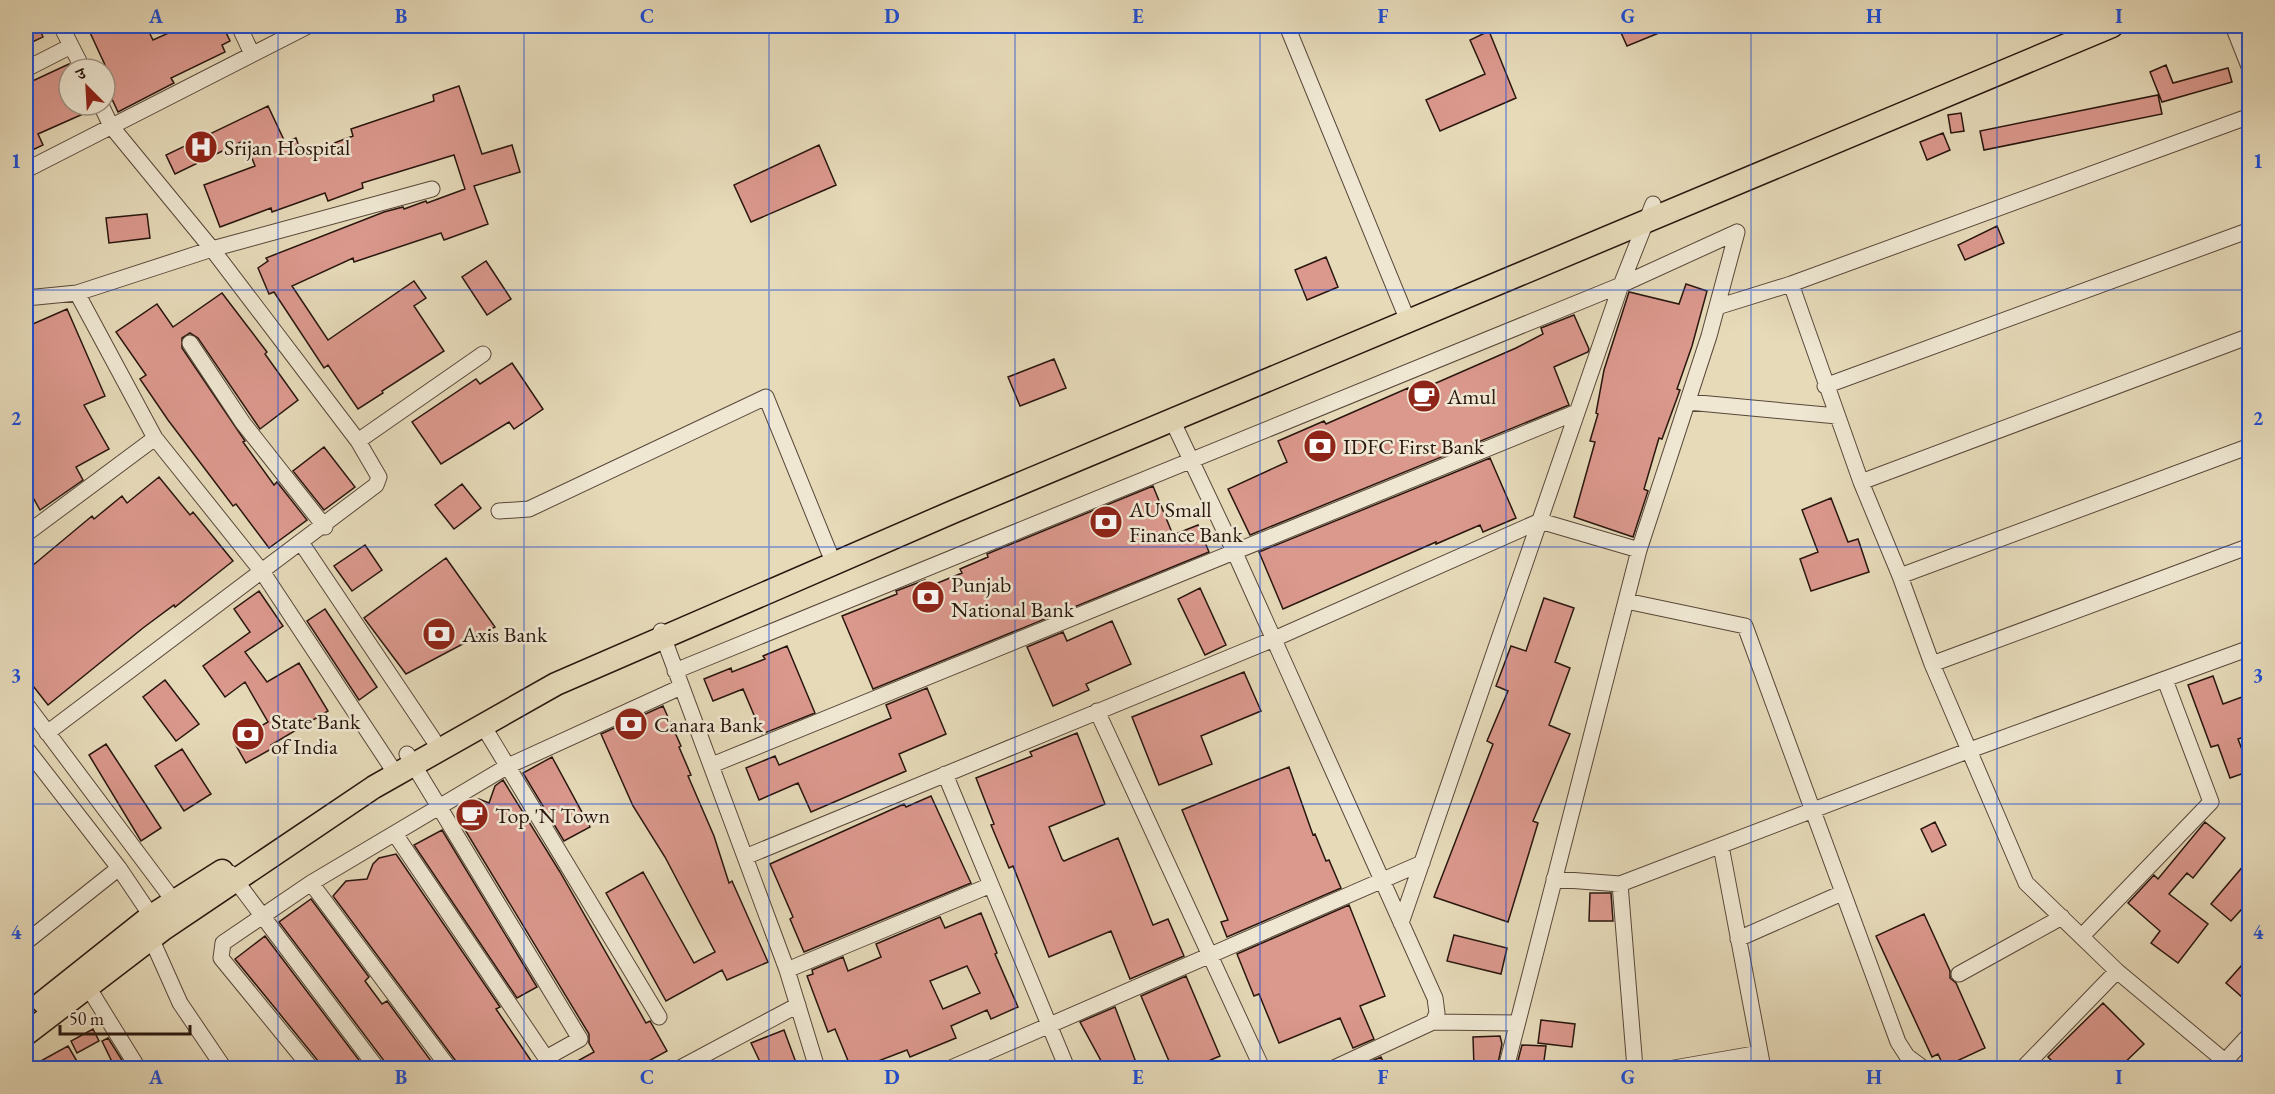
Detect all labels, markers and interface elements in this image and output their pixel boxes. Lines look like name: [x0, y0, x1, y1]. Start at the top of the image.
text: A: [148, 3, 164, 29]
text: B: [395, 3, 407, 29]
text: C: [640, 3, 654, 29]
text: D: [884, 3, 900, 29]
text: E: [1132, 3, 1144, 29]
text: F: [1378, 3, 1389, 29]
text: G: [1621, 3, 1635, 29]
text: H: [1866, 3, 1882, 29]
text: I: [2115, 3, 2123, 29]
north arrow: [57, 57, 117, 117]
text: उ: [72, 62, 91, 85]
hospital icon: Srijan Hospital: [183, 129, 219, 165]
place label: Srijan Hospital: [224, 133, 350, 162]
text: 1: [11, 148, 21, 174]
text: 1: [2253, 148, 2263, 174]
cafe icon: Amul: [1406, 378, 1442, 414]
place label: Amul: [1446, 382, 1496, 411]
text: 2: [11, 405, 22, 431]
text: 2: [2253, 405, 2264, 431]
bank icon: IDFC First Bank: [1302, 428, 1338, 464]
place label: IDFC First Bank: [1343, 432, 1485, 461]
place label: AU Small Finance Bank: [1128, 495, 1243, 549]
bank icon: AU Small Finance Bank: [1088, 504, 1124, 540]
place label: Punjab National Bank: [951, 570, 1075, 624]
bank icon: Punjab National Bank: [910, 579, 946, 615]
bank icon: Axis Bank: [421, 616, 457, 652]
place label: Axis Bank: [461, 620, 548, 649]
text: 3: [11, 662, 21, 688]
text: 3: [2253, 662, 2263, 688]
bank icon: Canara Bank: [613, 706, 649, 742]
place label: State Bank of India: [271, 707, 361, 761]
place label: Canara Bank: [654, 710, 764, 739]
bank icon: State Bank of India: [230, 716, 266, 752]
cafe icon: Top 'N Town: [454, 797, 490, 833]
place label: Top 'N Town: [495, 801, 610, 830]
text: 4: [11, 919, 22, 945]
text: 4: [2253, 919, 2264, 945]
scale bar: [60, 998, 190, 1036]
text: 50 m: [69, 1007, 104, 1030]
text: A: [148, 1064, 164, 1090]
text: B: [395, 1064, 407, 1090]
text: C: [640, 1064, 654, 1090]
text: D: [884, 1064, 900, 1090]
text: E: [1132, 1064, 1144, 1090]
text: F: [1378, 1064, 1389, 1090]
text: G: [1621, 1064, 1635, 1090]
text: H: [1866, 1064, 1882, 1090]
text: I: [2115, 1064, 2123, 1090]

